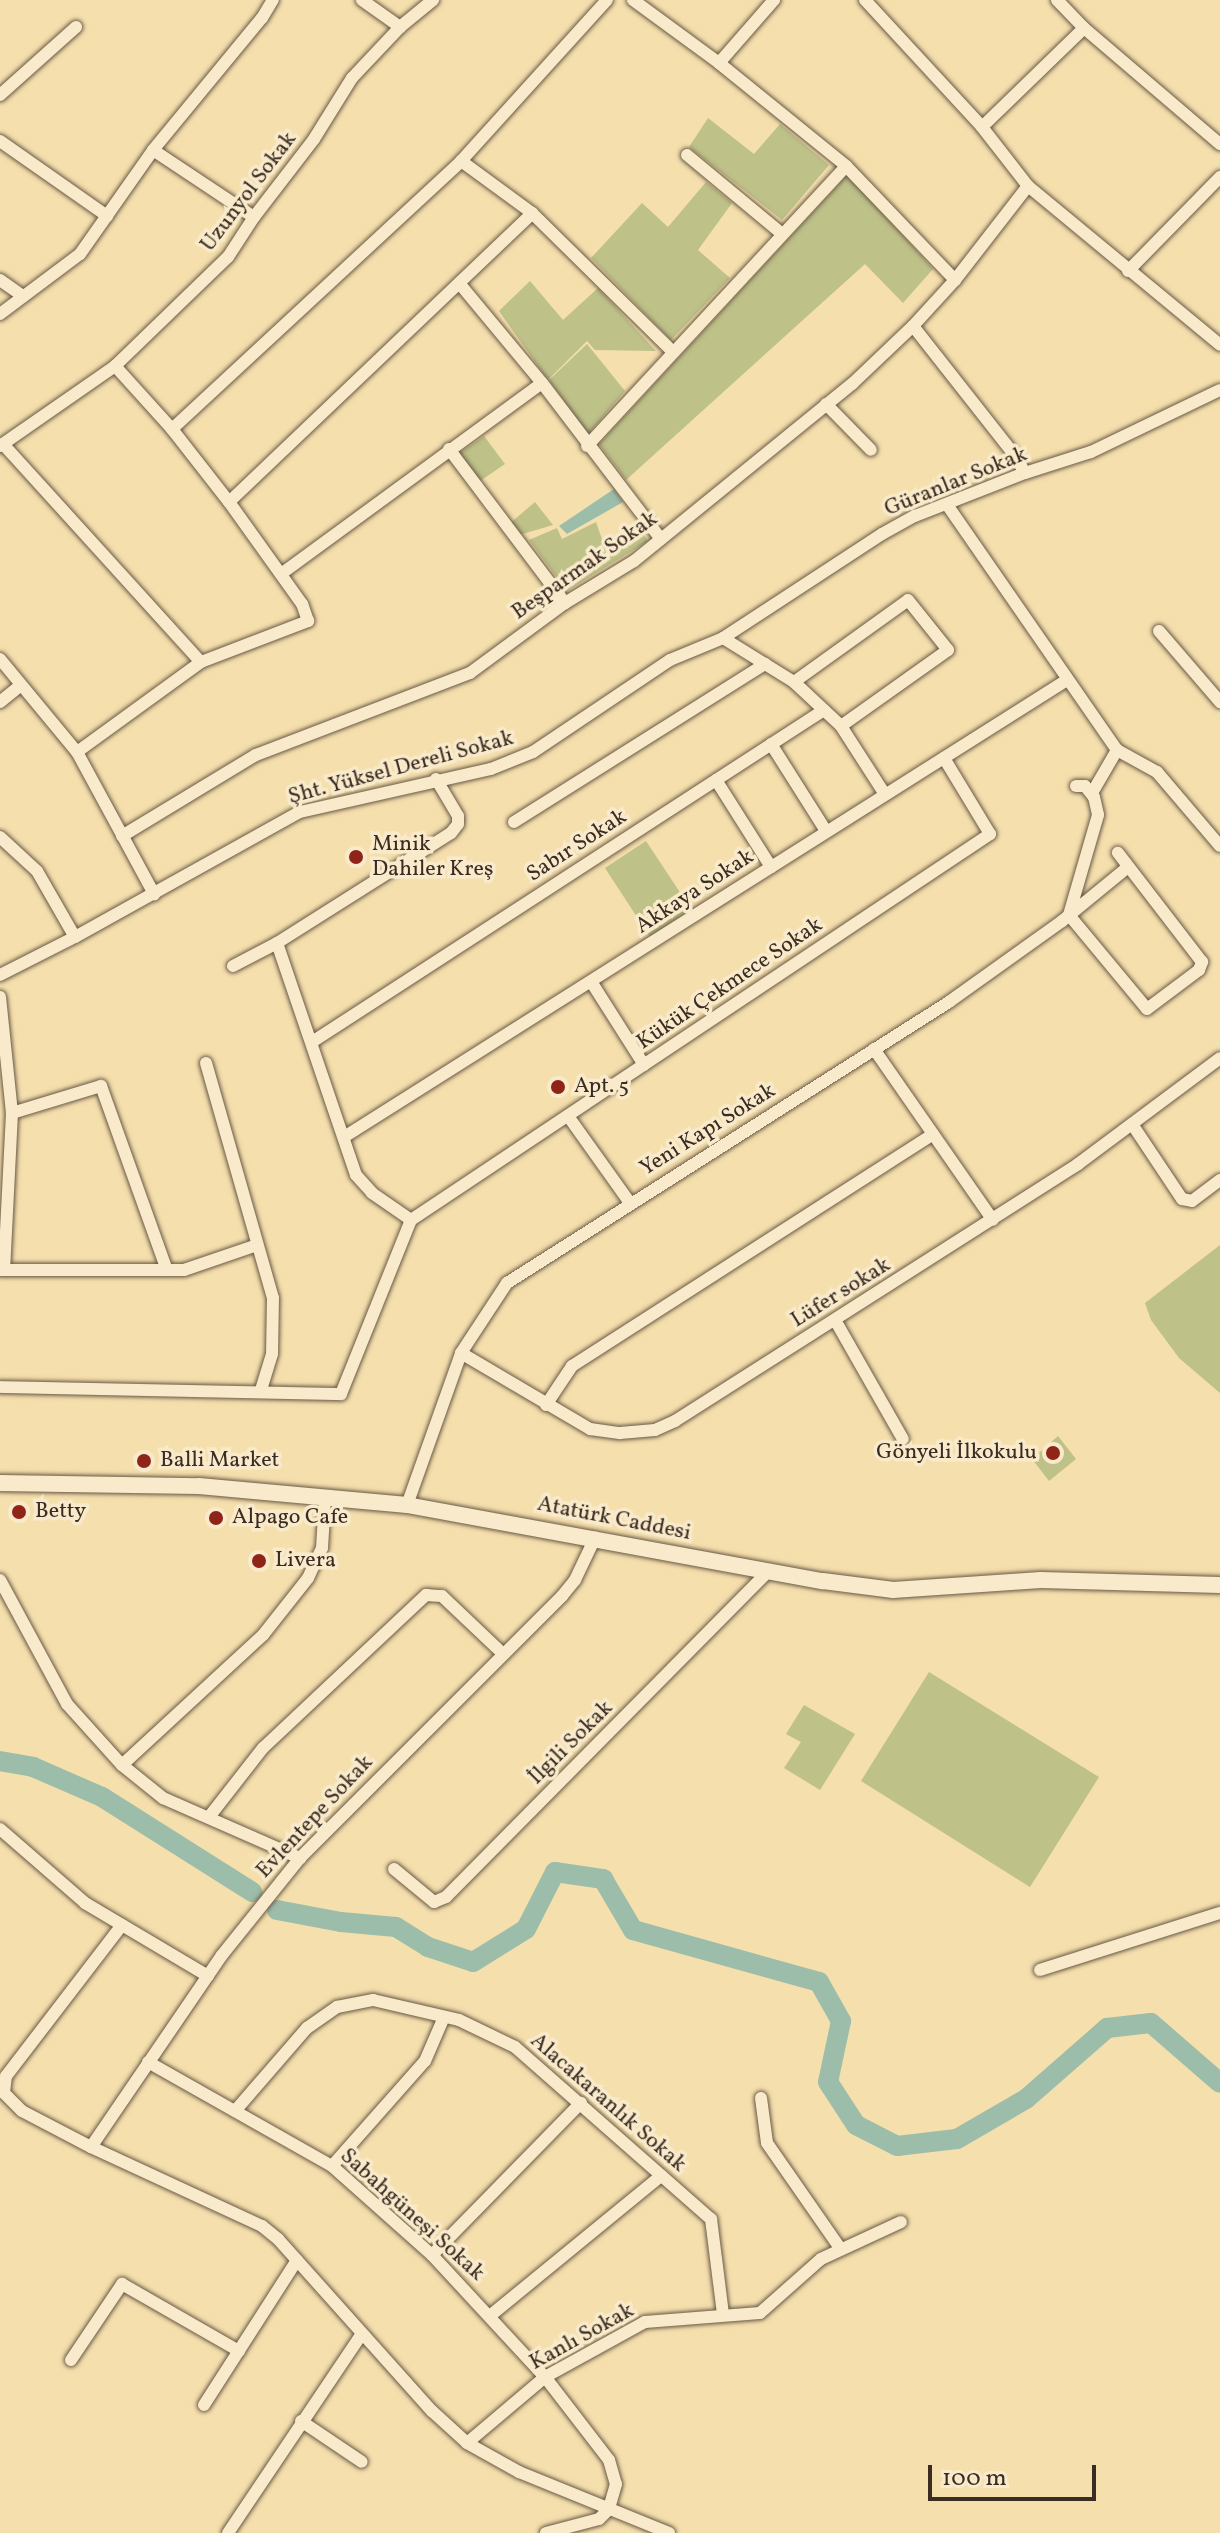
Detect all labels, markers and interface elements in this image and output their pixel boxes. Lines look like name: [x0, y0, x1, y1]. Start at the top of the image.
street label: Uzunyol Sokak: [195, 127, 303, 257]
street label: Güranlar Sokak: [881, 441, 1031, 523]
street label: Beşparmak Sokak: [507, 506, 663, 626]
street label: Şht. Yüksel Dereli Sokak: [285, 725, 517, 811]
street label: Sabır Sokak: [522, 804, 632, 888]
place label: Minik Dahiler Kreş: [372, 831, 493, 882]
street label: Akkaya Sokak: [631, 844, 759, 940]
marker: Minik Dahiler Kreş: [347, 848, 365, 866]
street label: Kükük Çekmece Sokak: [632, 912, 828, 1056]
place label: Apt. 5: [574, 1074, 629, 1100]
marker: Apt. 5: [549, 1078, 567, 1096]
street label: Yeni Kapı Sokak: [635, 1078, 781, 1182]
street label: Lüfer sokak: [786, 1252, 896, 1334]
place label: Gönyeli İlkokulu: [876, 1440, 1037, 1466]
marker: Gönyeli İlkokulu: [1044, 1444, 1062, 1462]
place label: Balli Market: [160, 1448, 279, 1474]
marker: Balli Market: [135, 1452, 153, 1470]
street label: Atatürk Caddesi: [535, 1491, 693, 1547]
place label: Betty: [35, 1499, 86, 1525]
marker: Betty: [10, 1503, 28, 1521]
place label: Alpago Cafe: [232, 1505, 348, 1531]
marker: Alpago Cafe: [207, 1509, 225, 1527]
place label: Livera: [275, 1548, 336, 1574]
marker: Livera: [250, 1552, 268, 1570]
street label: İlgili Sokak: [523, 1695, 619, 1791]
street label: Evlentepe Sokak: [251, 1750, 379, 1884]
street label: Alacakaranlık Sokak: [525, 2028, 691, 2178]
street label: Sabahgüneşi Sokak: [334, 2143, 490, 2287]
street label: Kanlı Sokak: [525, 2298, 639, 2376]
scale bar: [932, 2449, 1100, 2499]
text: 100 m: [942, 2462, 1007, 2496]

